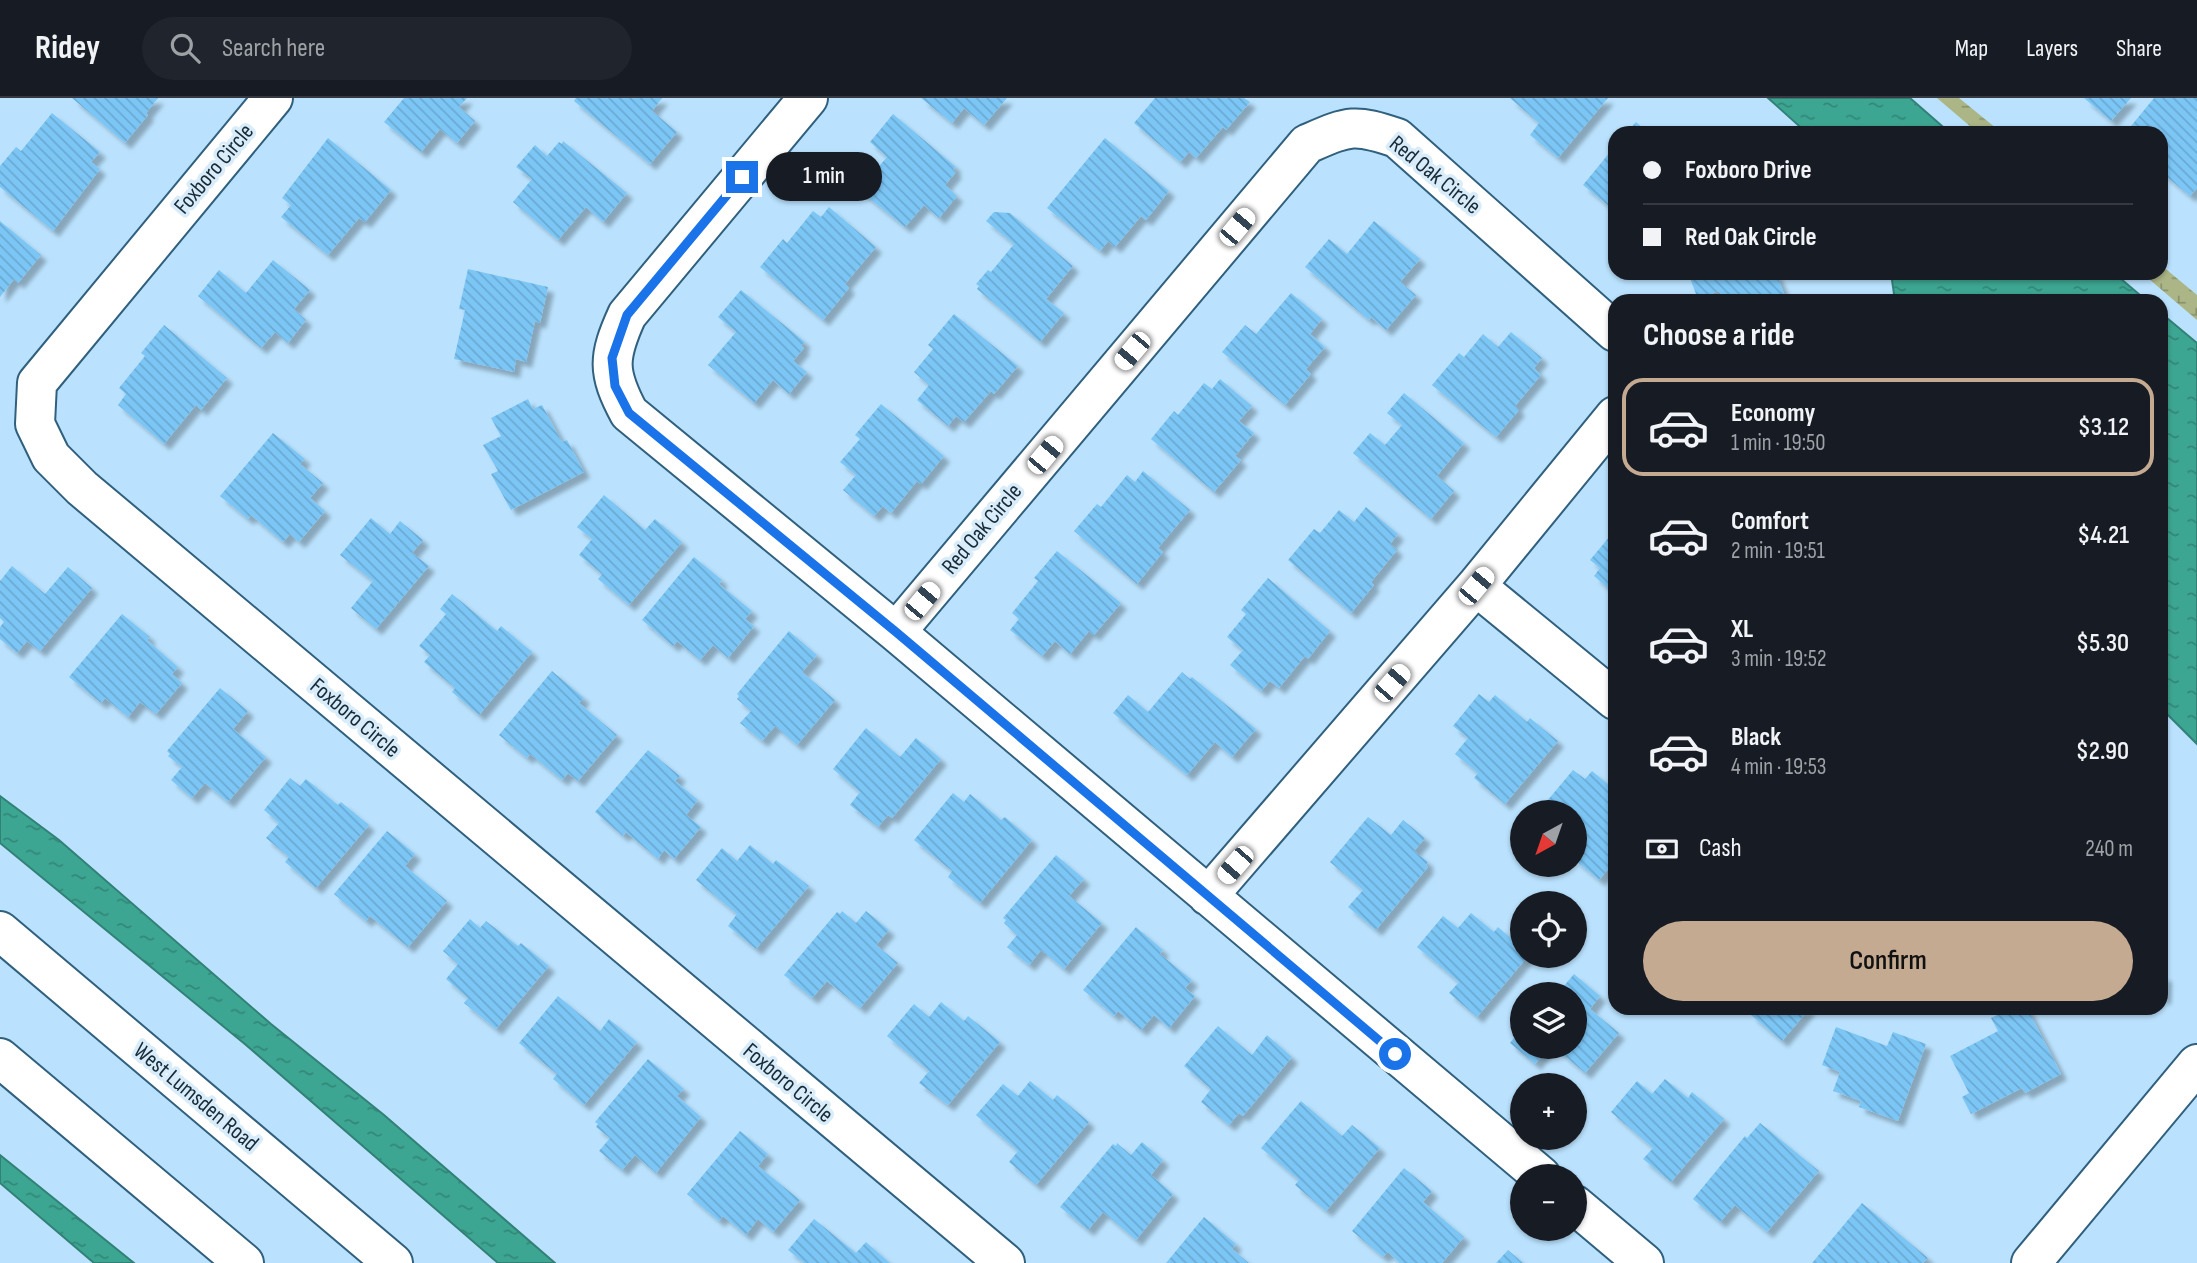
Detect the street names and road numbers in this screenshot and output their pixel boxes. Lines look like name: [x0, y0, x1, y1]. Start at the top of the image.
street label: Foxboro Circle: [168, 118, 260, 220]
street label: Red Oak Circle: [1384, 130, 1486, 220]
street label: Red Oak Circle: [936, 478, 1028, 580]
street label: Foxboro Circle: [304, 672, 406, 764]
street label: West Lumsden Road: [128, 1037, 264, 1157]
street label: Foxboro Circle: [737, 1037, 839, 1129]

